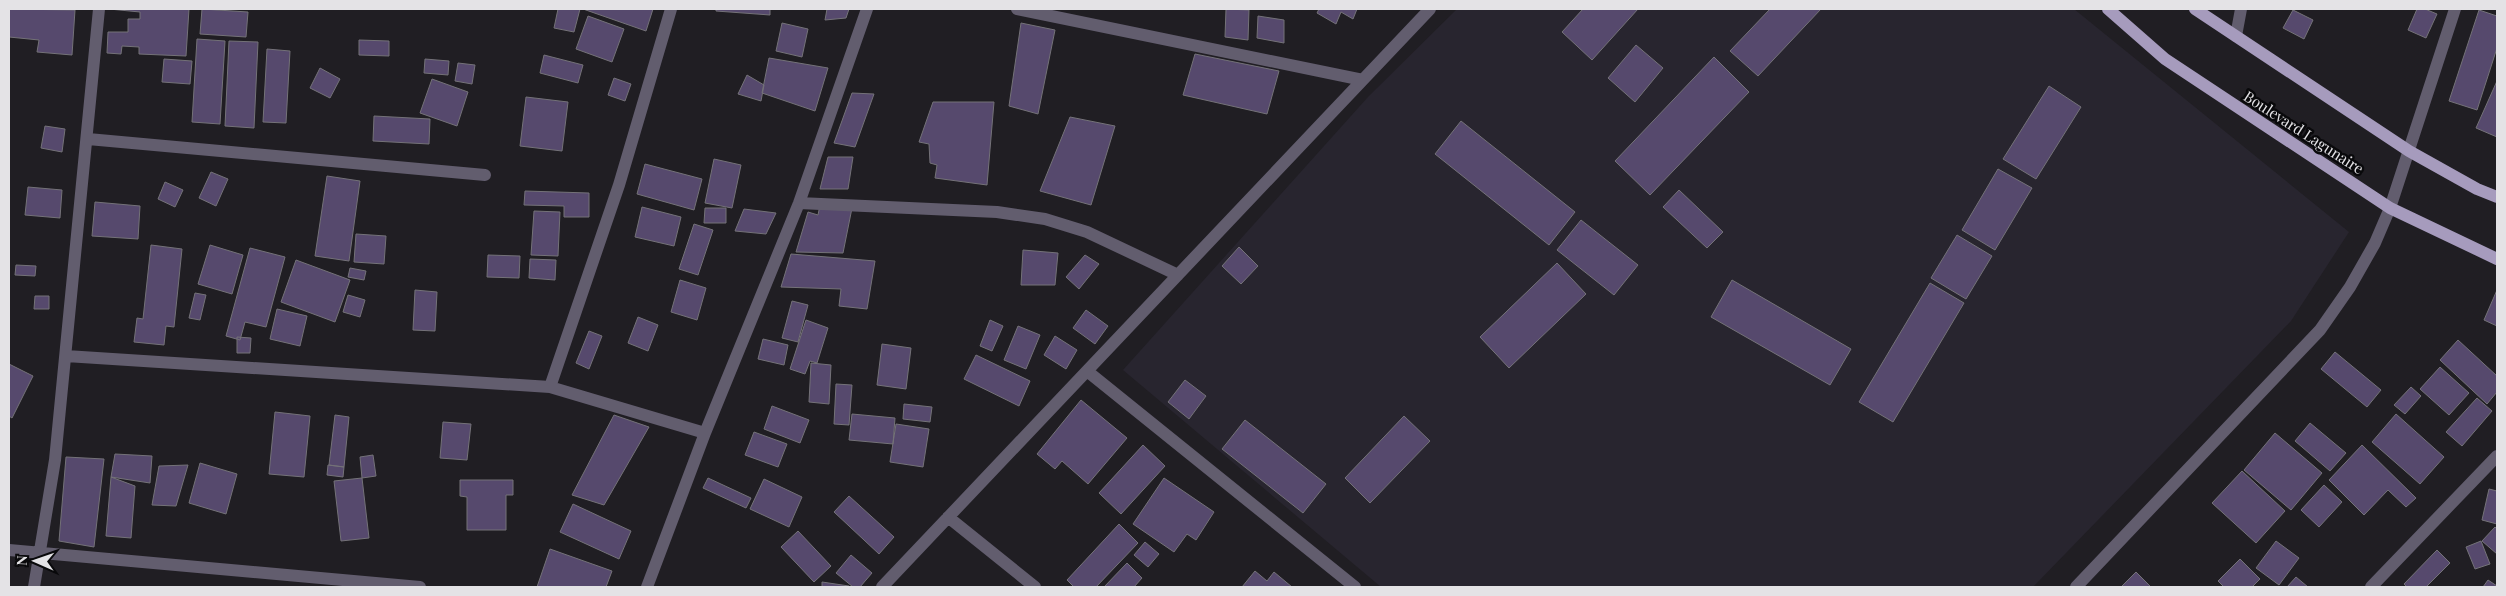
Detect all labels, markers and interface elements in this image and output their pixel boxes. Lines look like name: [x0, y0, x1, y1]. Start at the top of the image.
street label: Boulevard Lagunaire: [2240, 86, 2368, 178]
north arrow: [10, 536, 60, 586]
text: N: [12, 555, 31, 566]

